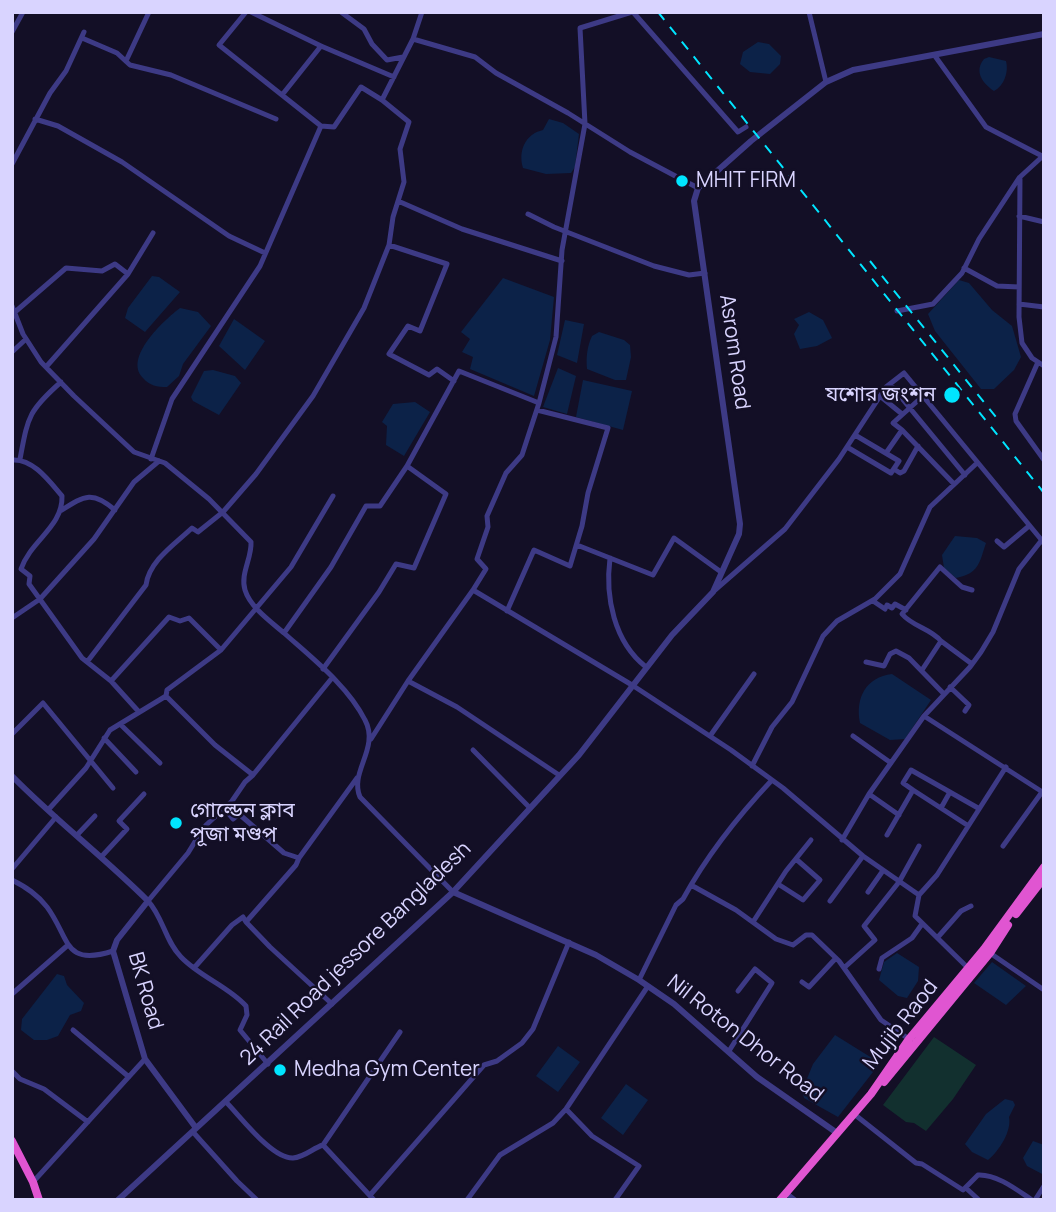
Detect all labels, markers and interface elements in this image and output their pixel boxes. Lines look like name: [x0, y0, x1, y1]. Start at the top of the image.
place label: MHIT FIRM: [696, 168, 796, 194]
marker: MHIT FIRM: [674, 173, 690, 189]
street label: Asrom Road: [713, 293, 755, 411]
place label: যশোর জংশন: [825, 382, 936, 408]
marker: যশোর জংশন: [942, 385, 962, 405]
place label: গোল্ডেন ক্লাব পূজা মণ্ডপ: [190, 798, 295, 848]
marker: গোল্ডেন ক্লাব পূজা মণ্ডপ: [168, 815, 184, 831]
street label: 24 Rail Road jessore Bangladesh: [235, 837, 477, 1071]
street label: BK Road: [122, 949, 168, 1033]
street label: Nil Roton Dhor Road: [662, 970, 828, 1108]
street label: Mujib Raod: [858, 975, 944, 1075]
place label: Medha Gym Center: [294, 1057, 480, 1083]
marker: Medha Gym Center: [272, 1062, 288, 1078]

